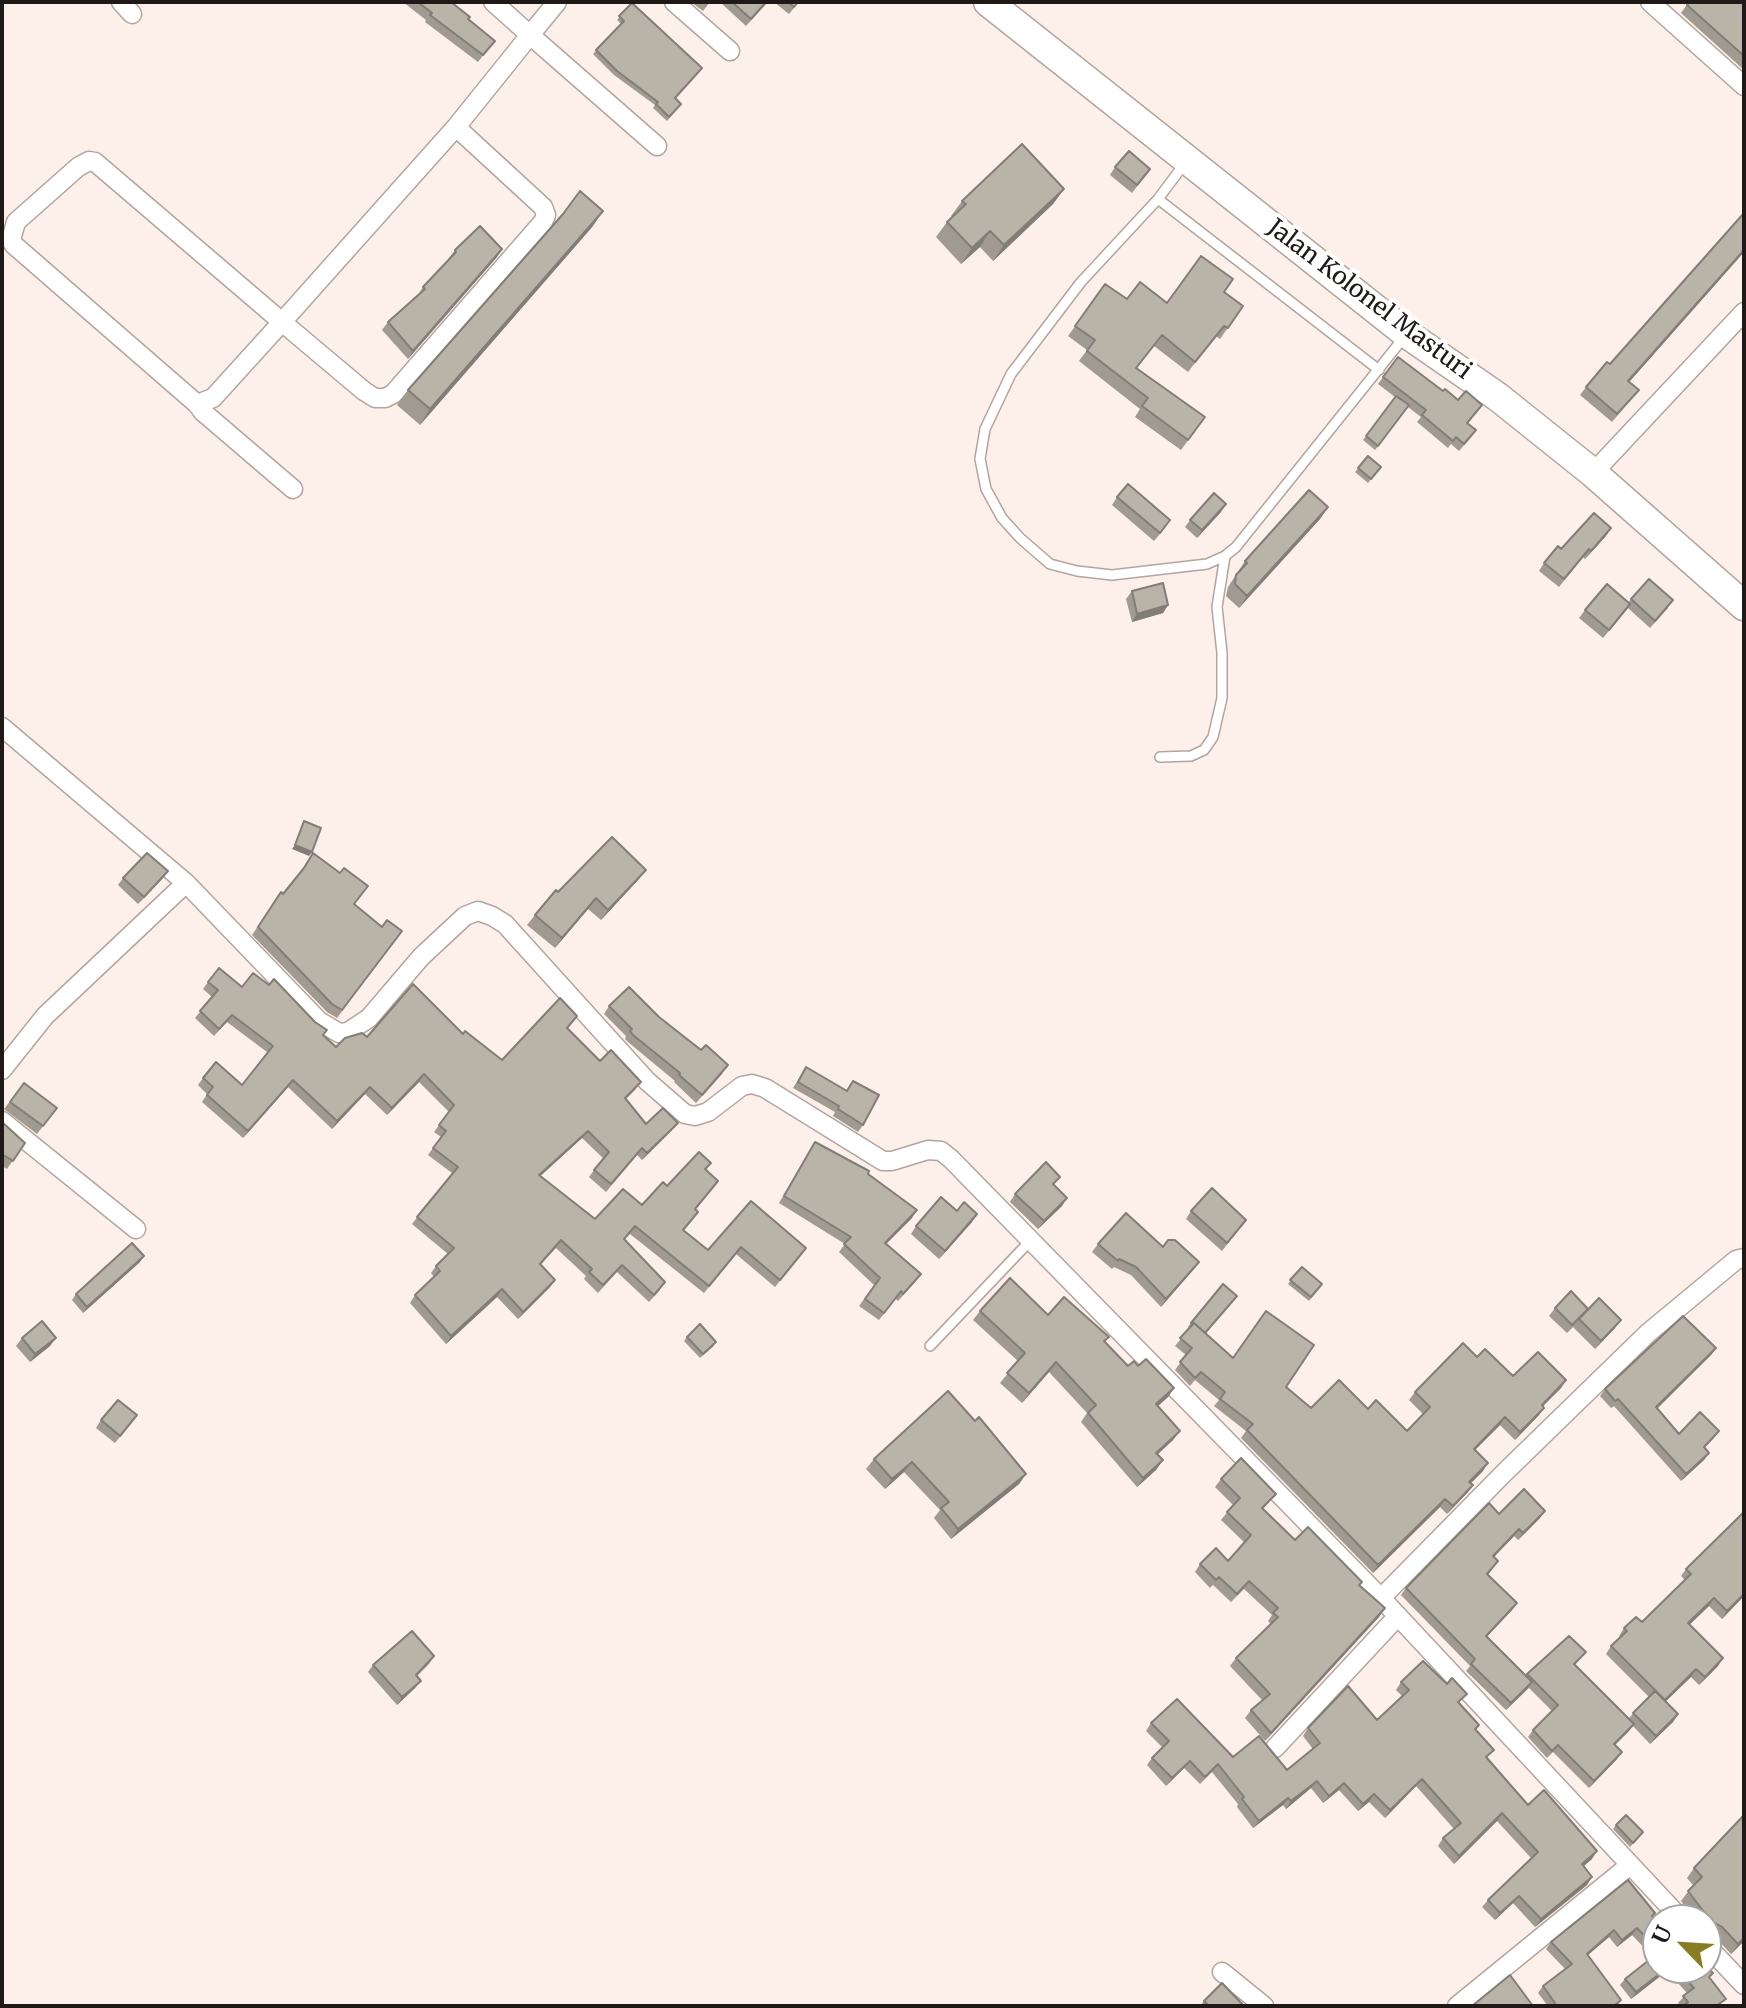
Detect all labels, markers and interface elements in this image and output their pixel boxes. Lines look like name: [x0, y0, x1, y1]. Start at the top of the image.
street label: Jalan Kolonel Masturi: [1261, 214, 1477, 386]
north arrow: [1642, 1904, 1722, 1984]
text: U: [1646, 1921, 1678, 1948]

